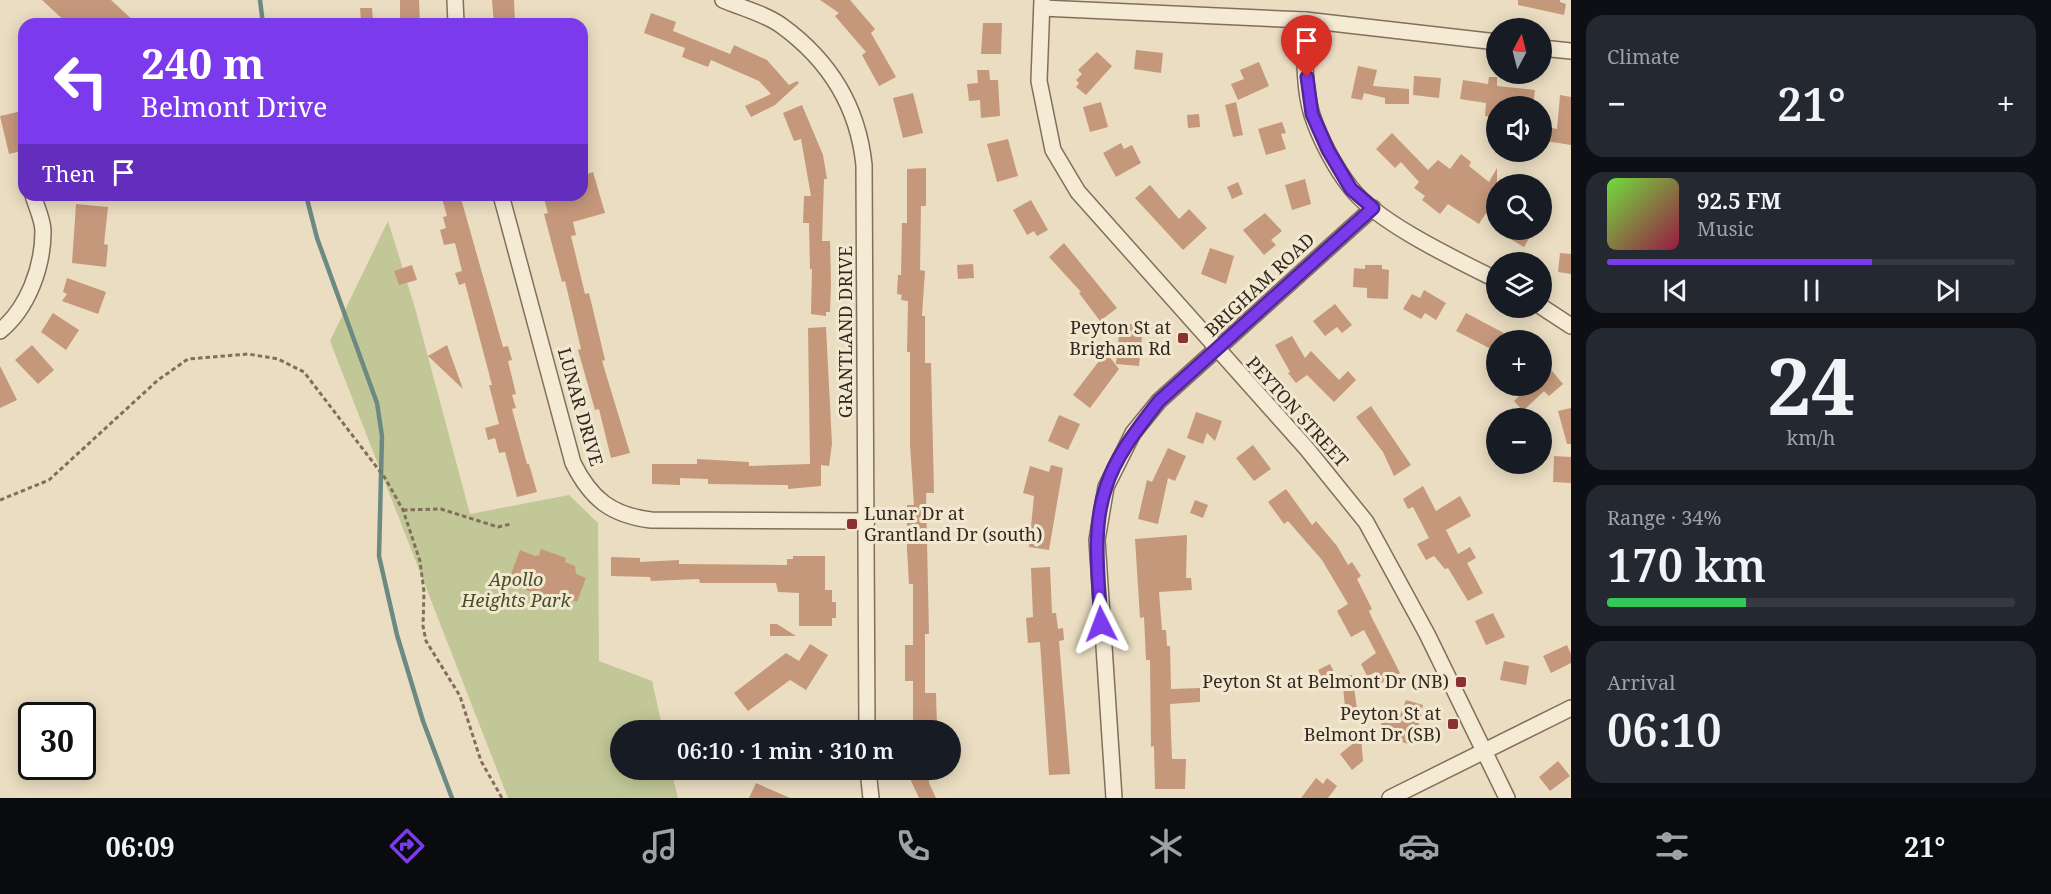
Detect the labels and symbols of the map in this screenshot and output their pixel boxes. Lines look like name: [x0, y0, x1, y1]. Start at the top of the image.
pin: [1281, 15, 1332, 77]
north arrow: [1486, 18, 1552, 84]
street label: BRIGHAM ROAD: [1199, 227, 1319, 341]
street label: GRANTLAND DRIVE: [833, 246, 857, 418]
place label: Peyton St at Brigham Rd: [1069, 315, 1171, 360]
marker: Peyton St at Brigham Rd: [1176, 331, 1190, 345]
street label: LUNAR DRIVE: [553, 345, 609, 469]
street label: PEYTON STREET: [1242, 351, 1354, 472]
place label: Lunar Dr at Grantland Dr (south): [864, 501, 1043, 546]
marker: Lunar Dr at Grantland Dr (south): [845, 517, 859, 531]
park label: Apollo Heights Park: [460, 567, 571, 612]
position arrow: [1069, 592, 1133, 656]
place label: Peyton St at Belmont Dr (NB): [1202, 669, 1449, 693]
marker: Peyton St at Belmont Dr (NB): [1454, 675, 1468, 689]
place label: Peyton St at Belmont Dr (SB): [1304, 701, 1441, 746]
speed limit sign: 30: [18, 702, 96, 780]
marker: Peyton St at Belmont Dr (SB): [1446, 717, 1460, 731]

